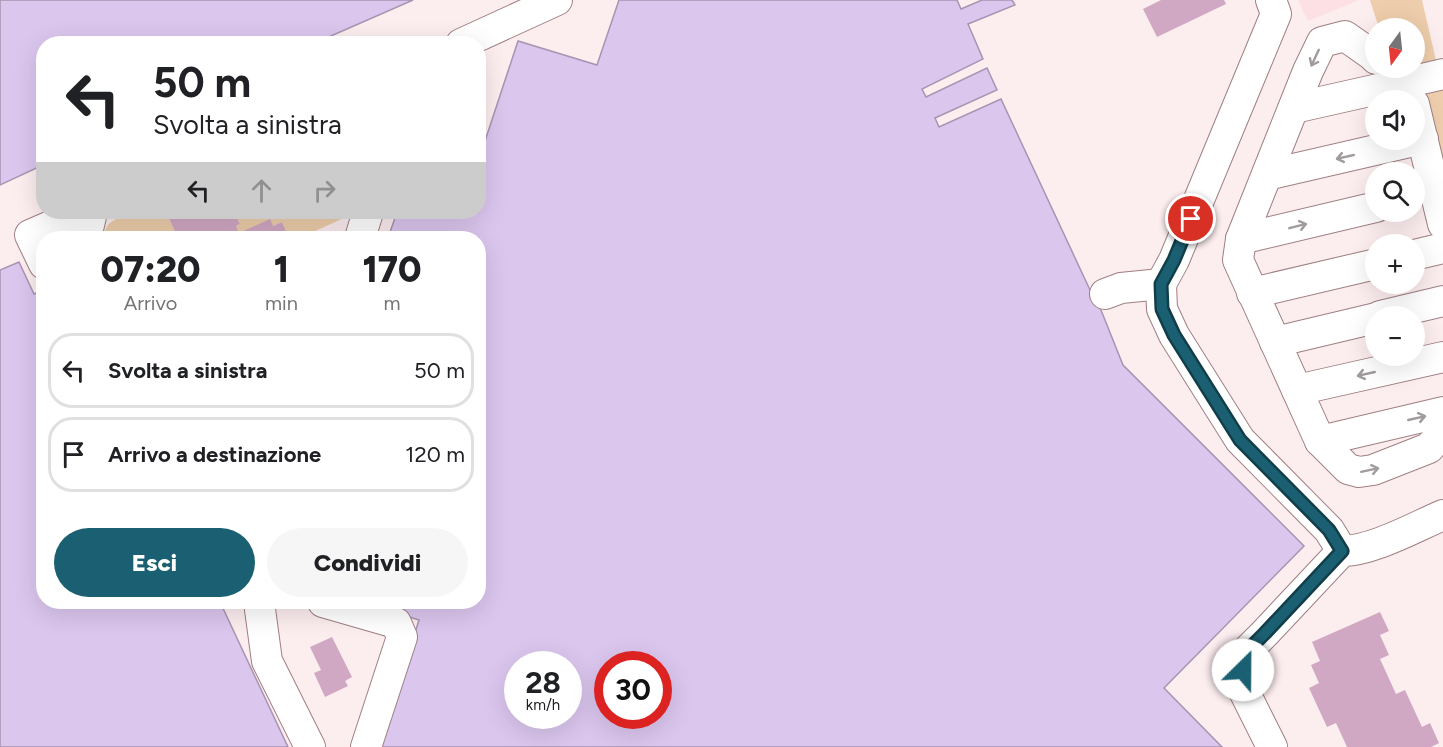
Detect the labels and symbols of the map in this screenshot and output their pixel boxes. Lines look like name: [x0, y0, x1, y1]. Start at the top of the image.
north arrow: [1365, 18, 1425, 78]
one-way arrow: [1308, 48, 1320, 66]
one-way arrow: [1336, 151, 1355, 163]
pin: [1165, 193, 1216, 244]
one-way arrow: [1288, 219, 1307, 231]
one-way arrow: [1356, 369, 1375, 381]
one-way arrow: [1408, 411, 1427, 423]
one-way arrow: [1361, 463, 1380, 475]
position arrow: [1211, 638, 1275, 702]
speed limit sign: 30: [594, 651, 672, 729]

